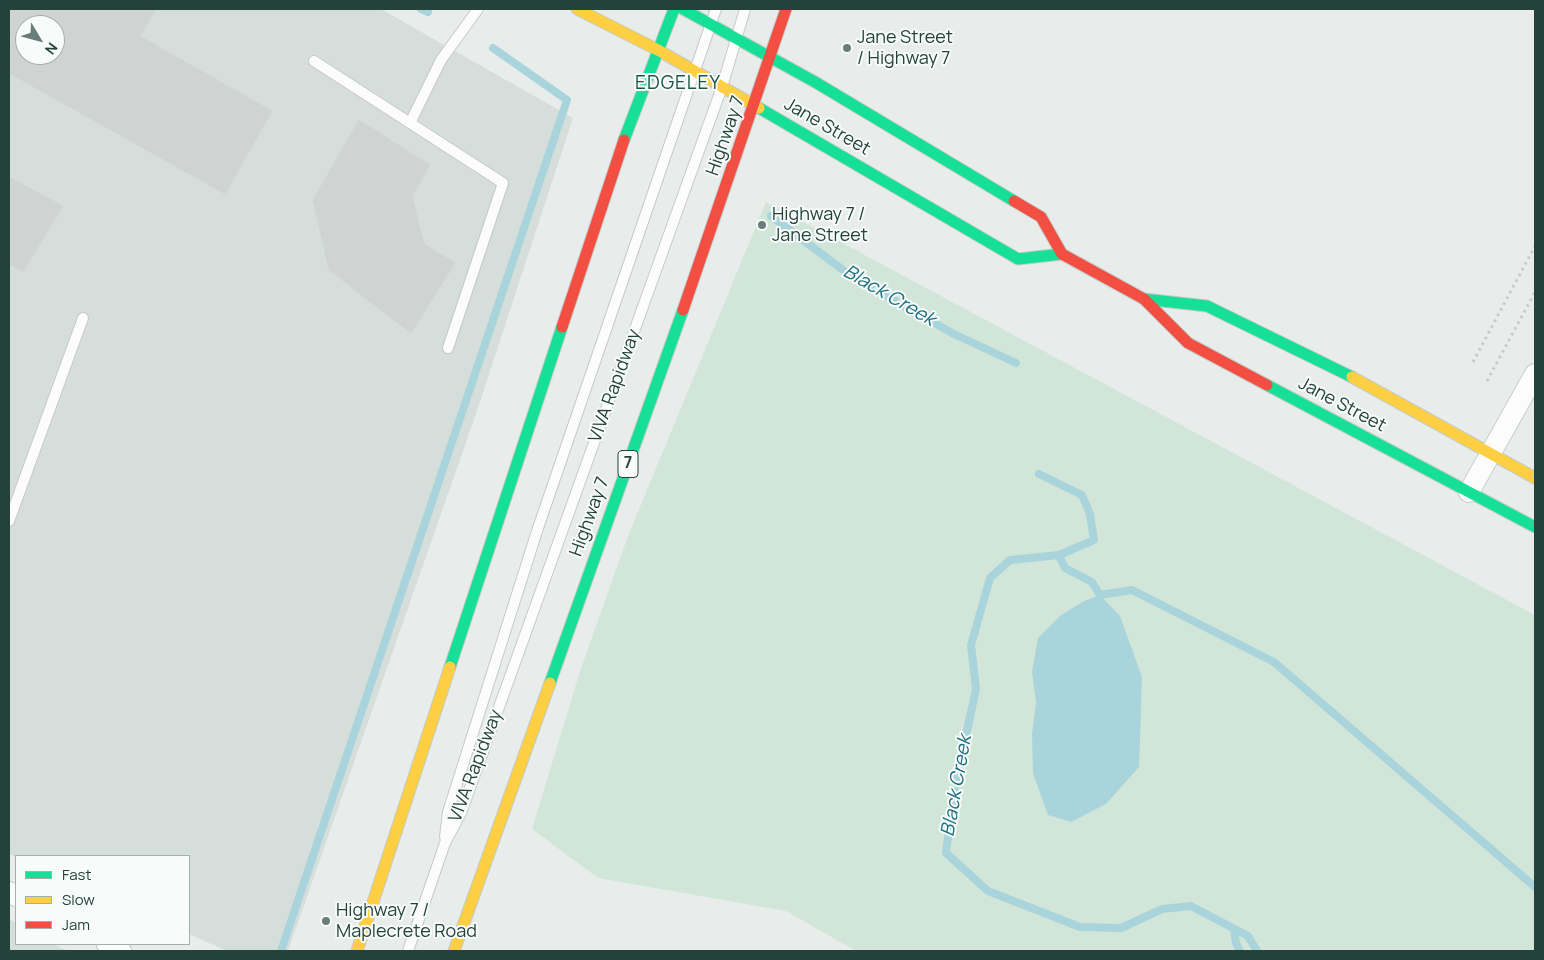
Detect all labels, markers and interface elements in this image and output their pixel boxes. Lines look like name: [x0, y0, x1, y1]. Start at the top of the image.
north arrow: [15, 15, 65, 65]
place label: Jane Street / Highway 7: [857, 27, 953, 70]
text: N: [41, 39, 62, 58]
marker: Jane Street / Highway 7: [841, 42, 853, 54]
district label: EDGELEY: [634, 73, 722, 95]
street label: Highway 7: [702, 93, 750, 179]
street label: Jane Street: [780, 94, 874, 160]
place label: Highway 7 / Jane Street: [772, 204, 868, 246]
marker: Highway 7 / Jane Street: [756, 219, 768, 231]
water label: Black Creek: [839, 261, 939, 331]
street label: VIVA Rapidway: [585, 327, 645, 445]
street label: Jane Street: [1295, 373, 1389, 437]
road number: 7: [618, 450, 638, 478]
street label: Highway 7: [566, 474, 614, 560]
street label: VIVA Rapidway: [445, 707, 507, 825]
water label: Black Creek: [937, 734, 977, 838]
legend: [15, 855, 190, 945]
text: Fast: [62, 864, 91, 885]
text: Slow: [62, 889, 95, 910]
place label: Highway 7 / Maplecrete Road: [336, 900, 477, 942]
text: Jam: [62, 914, 90, 935]
marker: Highway 7 / Maplecrete Road: [320, 915, 332, 927]

